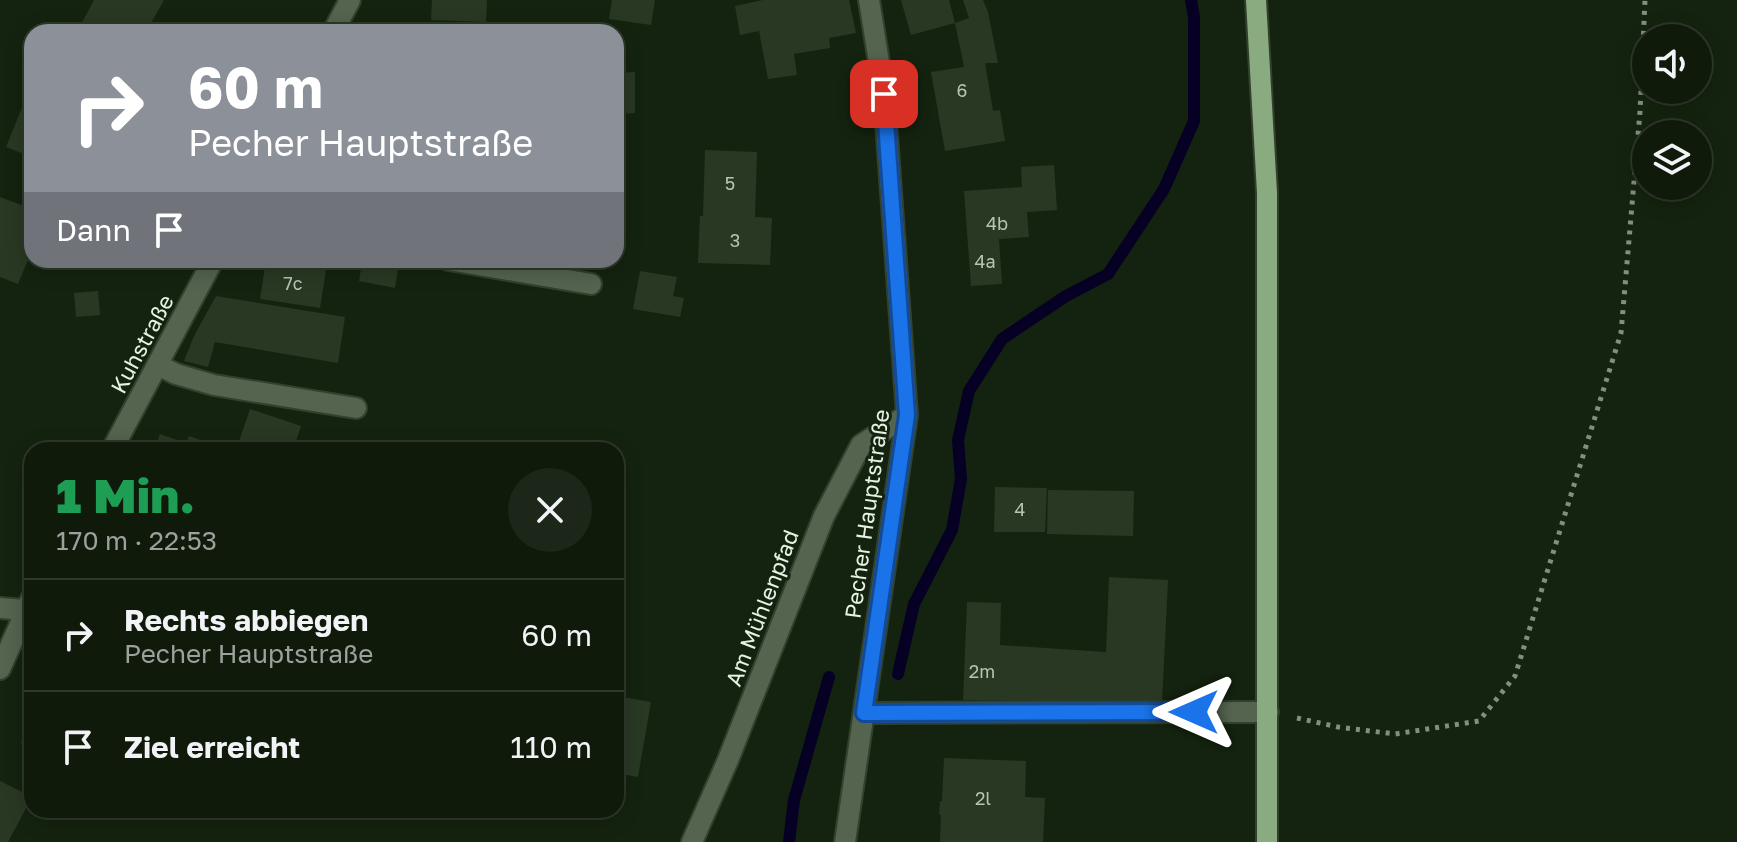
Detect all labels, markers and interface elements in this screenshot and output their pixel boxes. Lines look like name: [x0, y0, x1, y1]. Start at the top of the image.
map controls: [1632, 24, 1712, 200]
button: sound: [1632, 24, 1712, 104]
text: 60 m: [188, 53, 323, 120]
icon: right: [56, 56, 160, 160]
pin: [850, 60, 918, 128]
icon: arrive: [862, 72, 906, 116]
house number: 6: [957, 79, 967, 101]
button: layers: [1632, 120, 1712, 200]
text: Pecher Hauptstraße: [188, 121, 533, 164]
house number: 5: [725, 172, 735, 194]
icon: arrive: [147, 208, 191, 252]
text: Dann: [56, 212, 131, 248]
house number: 4b: [986, 212, 1008, 234]
house number: 3: [730, 229, 740, 251]
house number: 4a: [974, 250, 996, 272]
house number: 7c: [283, 272, 303, 294]
street label: Kuhstraße: [104, 290, 179, 398]
street label: Pecher Hauptstraße: [838, 408, 895, 620]
text: 1 Min.: [56, 466, 195, 524]
button: close: [508, 468, 592, 552]
house number: 4: [1015, 498, 1026, 520]
text: 170 m · 22:53: [56, 525, 217, 556]
street label: Am Mühlenpfad: [719, 526, 804, 690]
text: Rechts abbiegen: [124, 602, 368, 638]
icon: right: [56, 613, 100, 657]
text: 60 m: [521, 617, 592, 653]
text: Pecher Hauptstraße: [124, 638, 373, 669]
house number: 2m: [969, 660, 995, 682]
position arrow: [1152, 670, 1236, 754]
icon: arrive: [56, 725, 100, 769]
text: Ziel erreicht: [124, 729, 300, 765]
text: 110 m: [510, 729, 592, 765]
house number: 2l: [975, 787, 991, 809]

